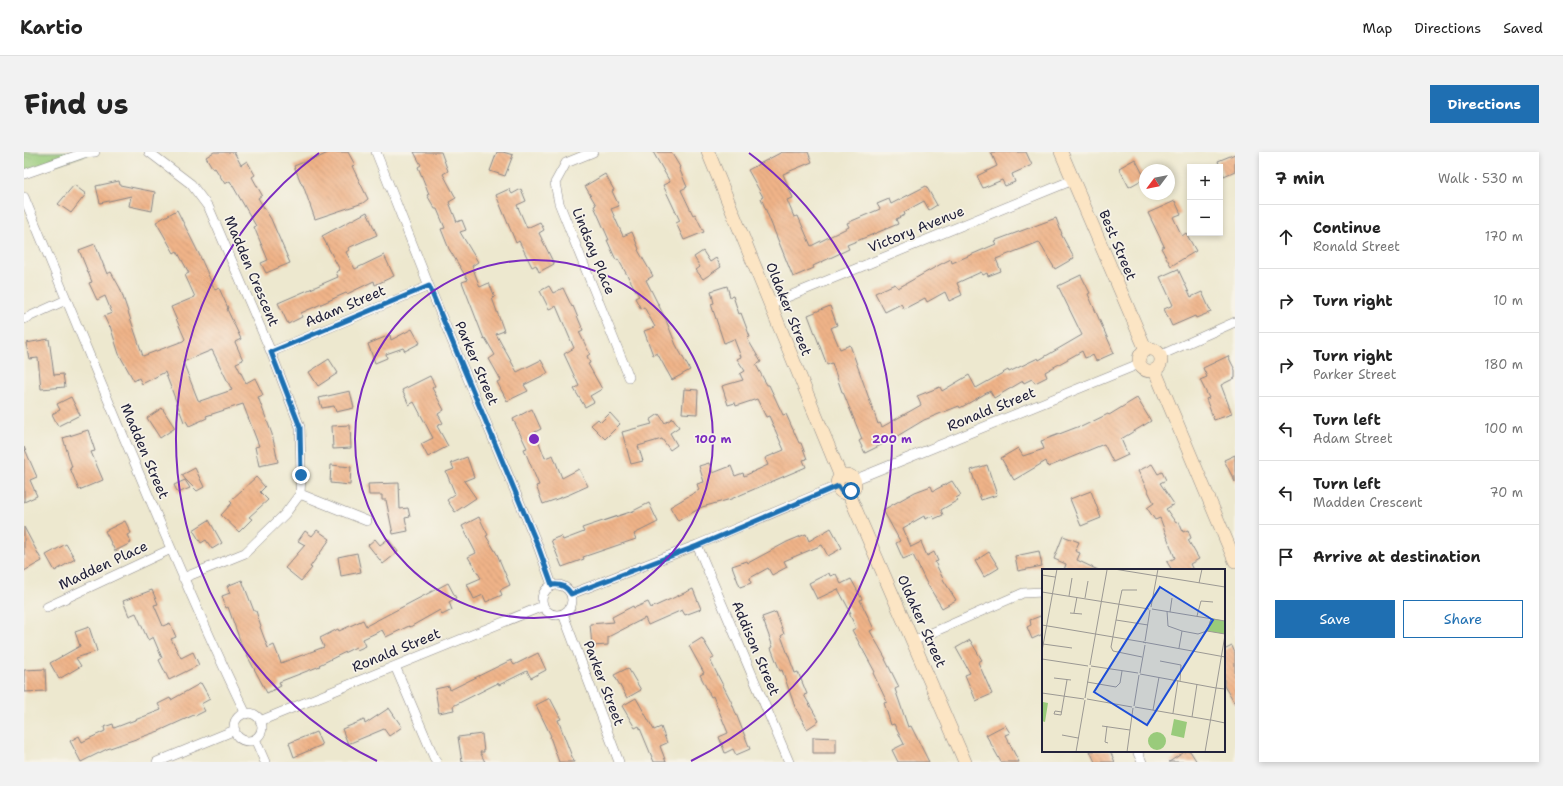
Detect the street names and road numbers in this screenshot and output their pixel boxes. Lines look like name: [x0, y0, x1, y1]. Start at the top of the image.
street label: Victory Avenue: [865, 201, 967, 257]
street label: Lindsay Place: [568, 205, 620, 297]
street label: Best Street: [1095, 207, 1141, 283]
street label: Madden Crescent: [221, 213, 283, 329]
street label: Oldaker Street: [762, 259, 816, 359]
street label: Adam Street: [302, 281, 388, 331]
street label: Parker Street: [451, 318, 503, 408]
street label: Ronald Street: [944, 383, 1038, 435]
street label: Madden Street: [117, 401, 173, 501]
street label: Madden Place: [56, 536, 151, 594]
street label: Oldaker Street: [894, 572, 950, 670]
street label: Addison Street: [728, 598, 784, 698]
street label: Ronald Street: [349, 624, 443, 676]
street label: Parker Street: [580, 638, 628, 728]

